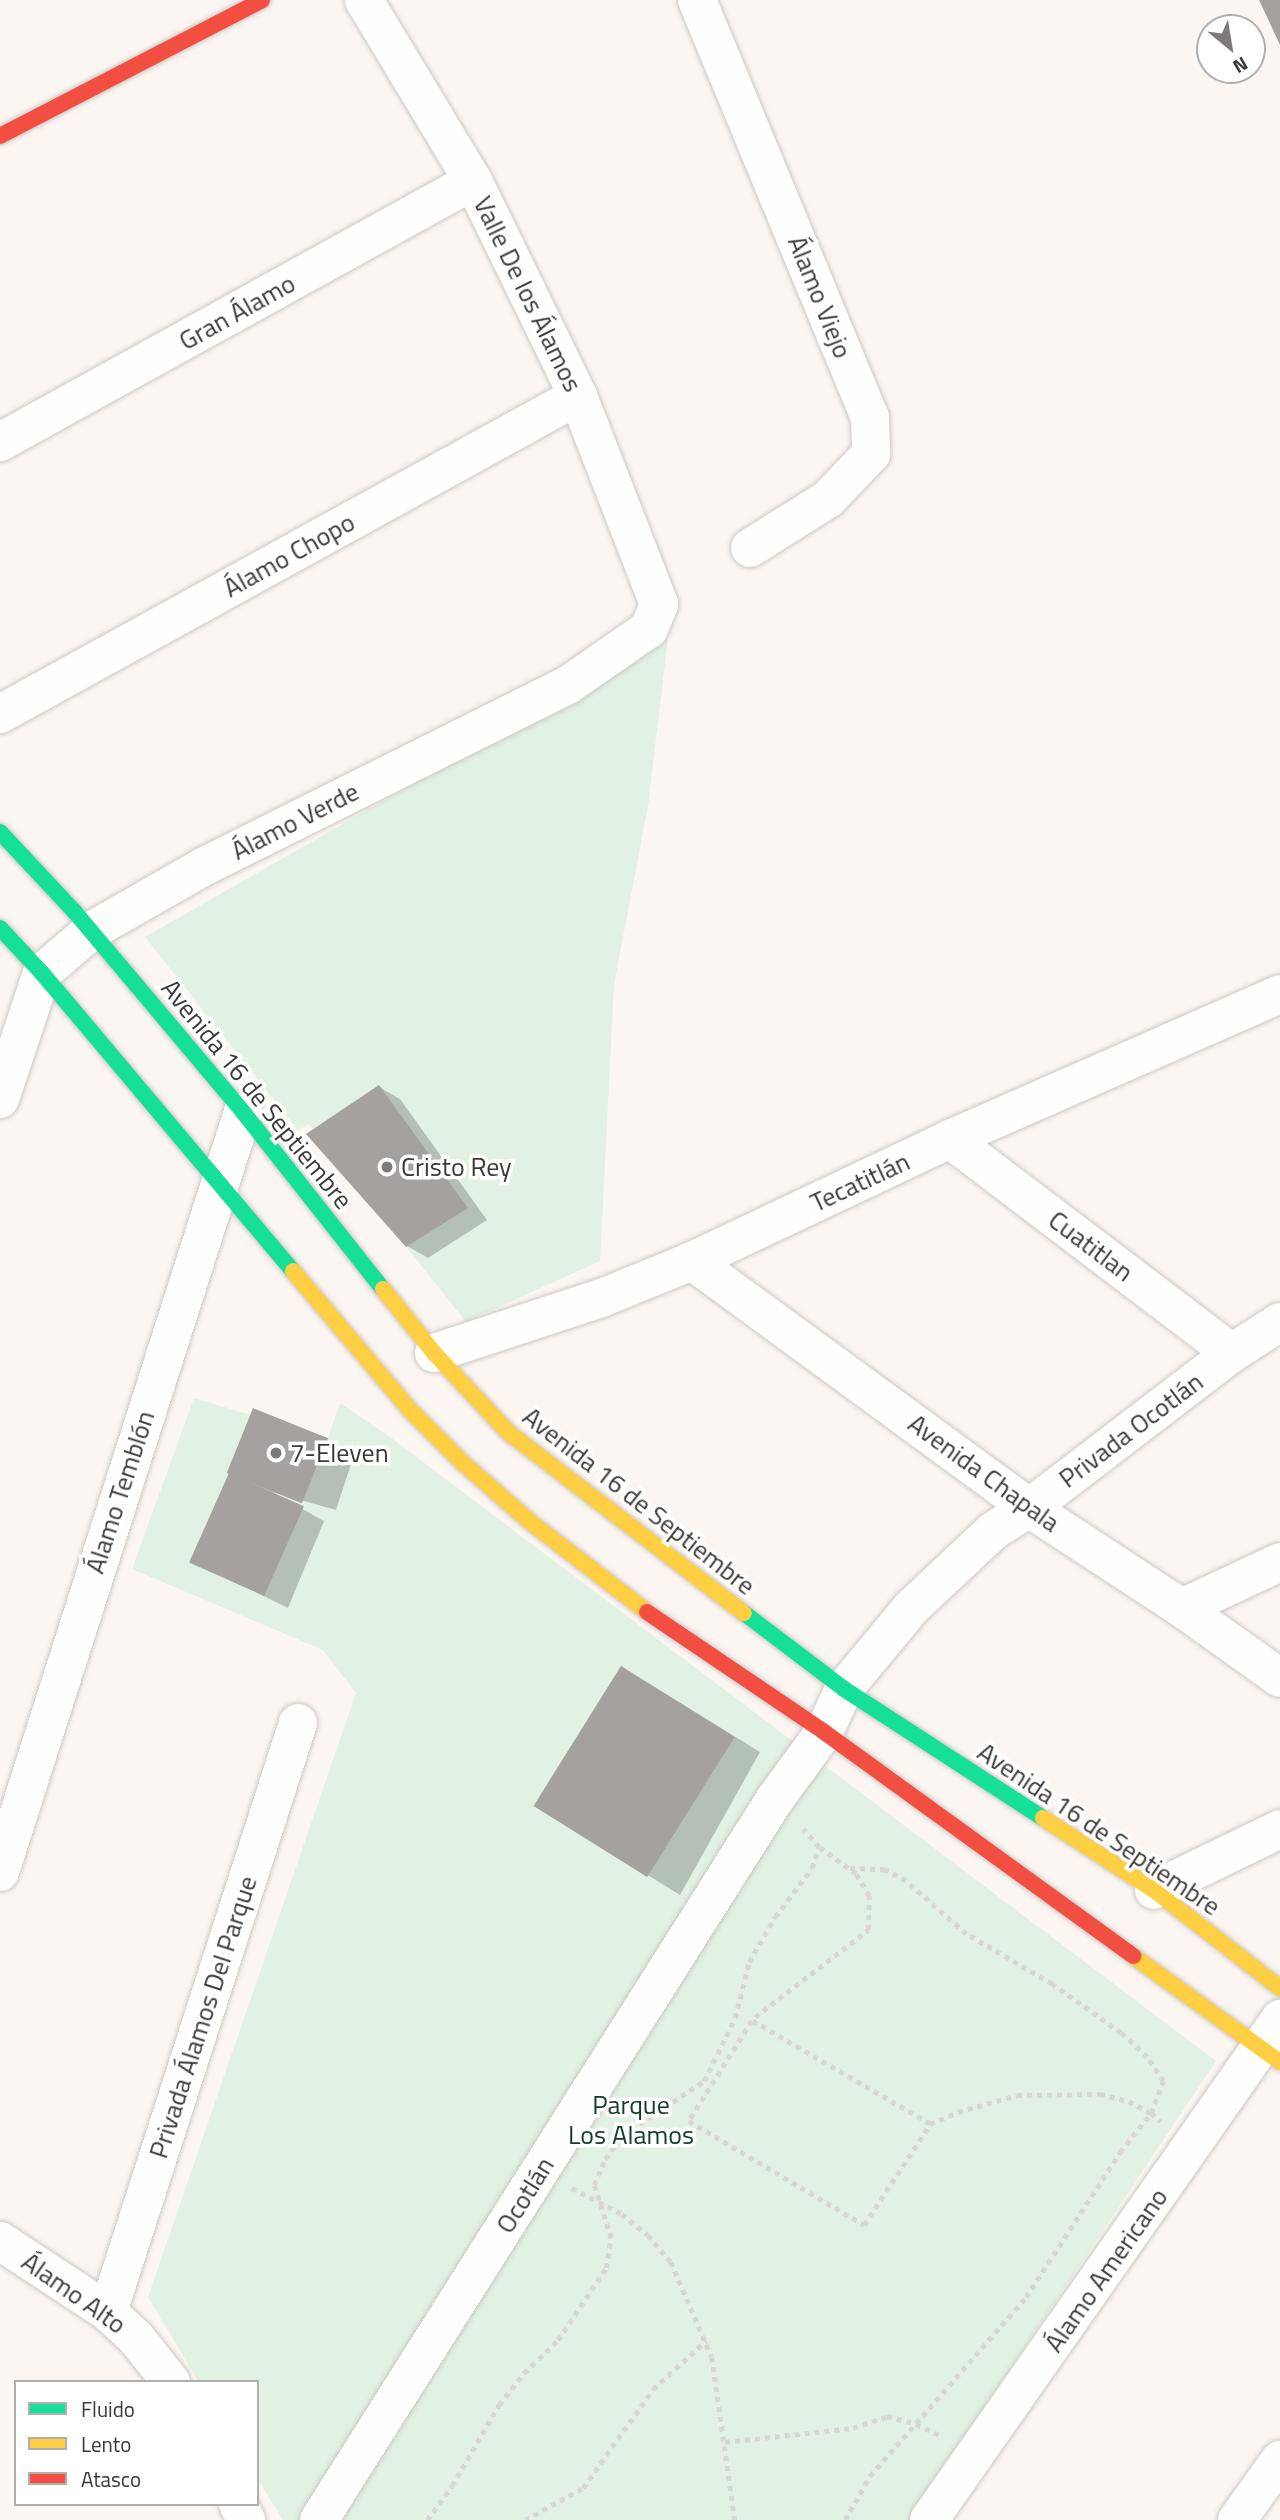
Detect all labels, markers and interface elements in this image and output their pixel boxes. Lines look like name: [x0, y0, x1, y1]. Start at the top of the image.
north arrow: [1196, 14, 1266, 84]
text: N: [1228, 50, 1254, 82]
street label: Valle De los Álamos: [467, 191, 589, 397]
street label: Álamo Viejo: [781, 231, 859, 363]
street label: Gran Álamo: [174, 267, 300, 357]
street label: Álamo Chopo: [218, 506, 360, 604]
street label: Álamo Verde: [226, 776, 364, 866]
street label: Avenida 16 de Septiembre: [155, 973, 359, 1215]
street label: Tecatitlán: [805, 1146, 915, 1218]
place label: Cristo Rey: [401, 1151, 512, 1183]
marker: Cristo Rey: [379, 1159, 395, 1175]
street label: Cuatitlan: [1043, 1204, 1139, 1288]
street label: Privada Ocotlán: [1053, 1366, 1209, 1494]
street label: Avenida 16 de Septiembre: [517, 1401, 761, 1601]
street label: Álamo Temblón: [79, 1407, 161, 1577]
street label: Avenida Chapala: [902, 1408, 1066, 1538]
place label: 7-Eleven: [290, 1437, 389, 1469]
marker: 7-Eleven: [268, 1445, 284, 1461]
street label: Avenida 16 de Septiembre: [972, 1736, 1226, 1922]
street label: Privada Álamos Del Parque: [143, 1872, 263, 2162]
park label: Parque Los Alamos: [568, 2089, 694, 2150]
street label: Ocotlán: [489, 2151, 561, 2239]
street label: Álamo Americano: [1038, 2182, 1174, 2358]
street label: Álamo Alto: [16, 2246, 132, 2340]
legend: [14, 2380, 259, 2506]
text: Fluido: [81, 2393, 135, 2425]
text: Lento: [81, 2428, 131, 2460]
text: Atasco: [81, 2463, 141, 2495]

